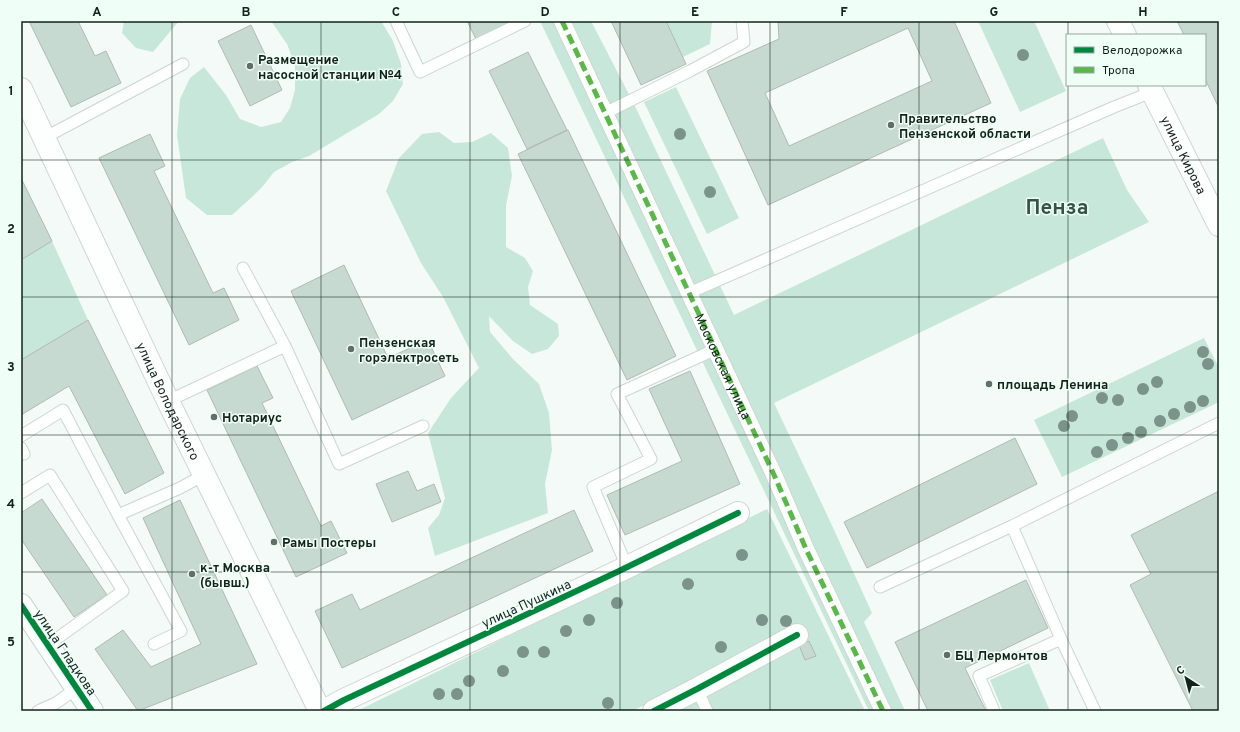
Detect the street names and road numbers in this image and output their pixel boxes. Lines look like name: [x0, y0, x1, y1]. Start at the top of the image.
street label: улица Кирова: [1156, 114, 1208, 198]
street label: Московская улица: [690, 312, 753, 423]
street label: улица Володарского: [132, 340, 202, 463]
street label: улица Пушкина: [480, 577, 574, 633]
street label: улица Гладкова: [30, 607, 99, 699]

